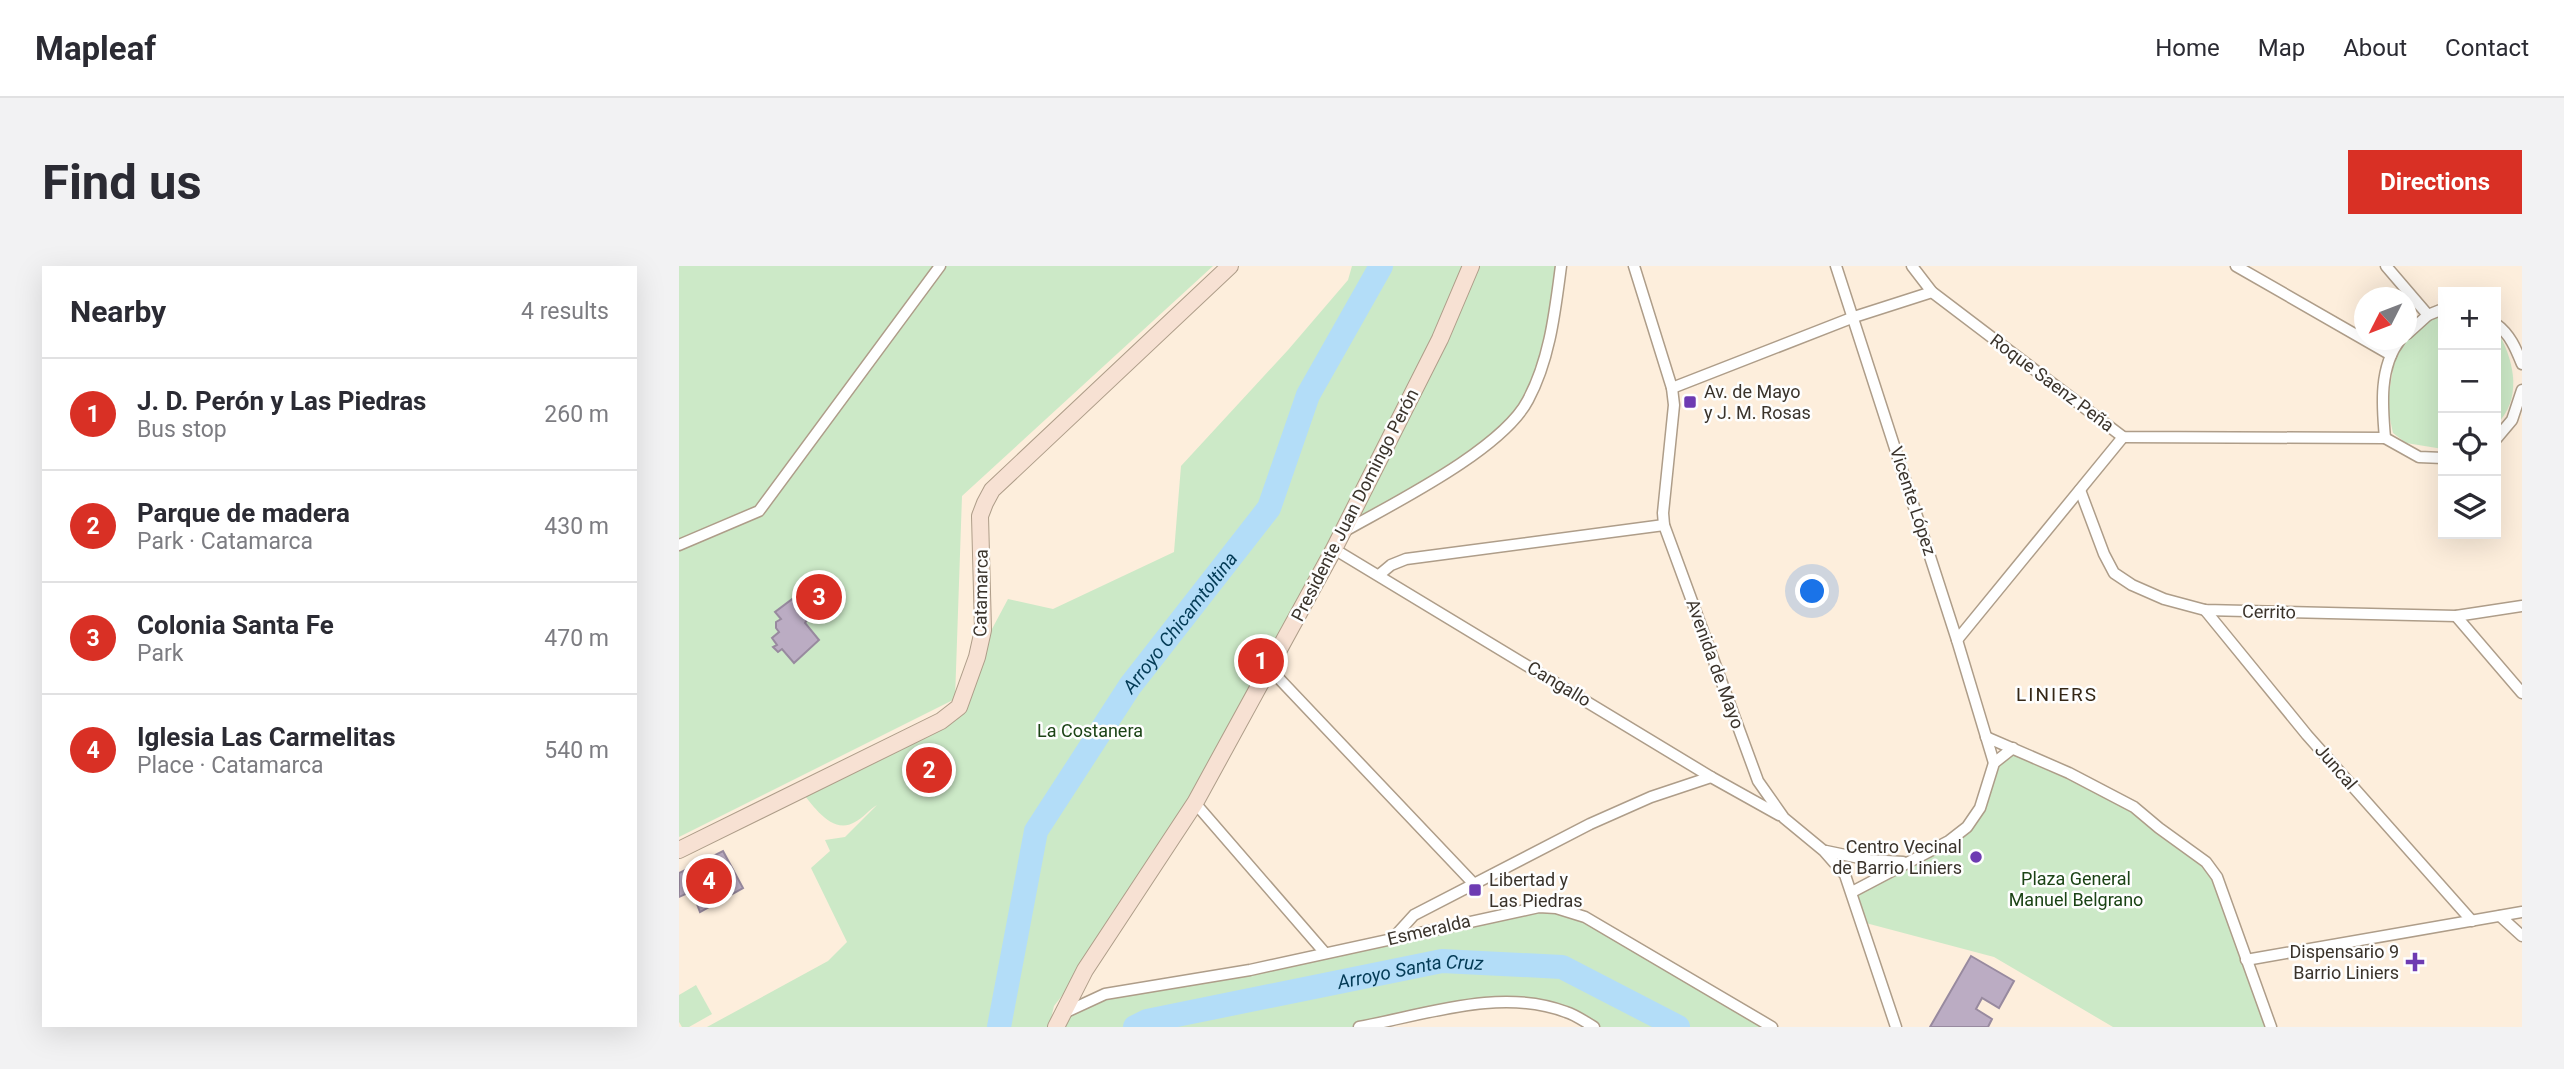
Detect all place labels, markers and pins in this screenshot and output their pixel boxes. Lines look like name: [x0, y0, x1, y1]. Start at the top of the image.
place label: Av. de Mayo y J. M. Rosas: [1704, 381, 1811, 423]
marker: Av. de Mayo y J. M. Rosas: [1682, 394, 1698, 410]
pin: 3: [796, 571, 842, 623]
pin: 1: [1238, 635, 1284, 687]
pin: 2: [906, 744, 952, 796]
place label: Centro Vecinal de Barrio Liniers: [1832, 836, 1962, 878]
marker: Centro Vecinal de Barrio Liniers: [1968, 849, 1984, 865]
pin: 4: [686, 855, 732, 907]
place label: Libertad y Las Piedras: [1489, 869, 1583, 911]
marker: Libertad y Las Piedras: [1467, 882, 1483, 898]
place label: Dispensario 9 Barrio Liniers: [2290, 941, 2399, 983]
marker: Dispensario 9 Barrio Liniers: [2405, 952, 2425, 972]

